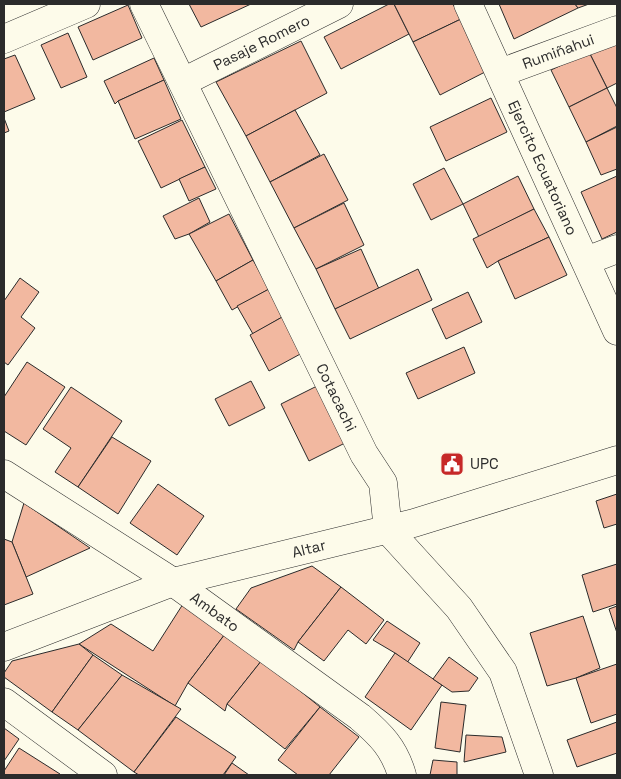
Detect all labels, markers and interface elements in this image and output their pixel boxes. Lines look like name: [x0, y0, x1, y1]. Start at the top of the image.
street label: Pasaje Romero: [210, 10, 313, 74]
street label: Rumiñahui: [520, 29, 597, 73]
street label: Ejercito Ecuatoriano: [504, 97, 582, 238]
street label: Cotacachi: [312, 360, 361, 434]
public building icon: UPC: [439, 451, 465, 477]
place label: UPC: [470, 454, 499, 473]
street label: Altar: [290, 535, 328, 562]
street label: Ambato: [187, 588, 243, 636]

